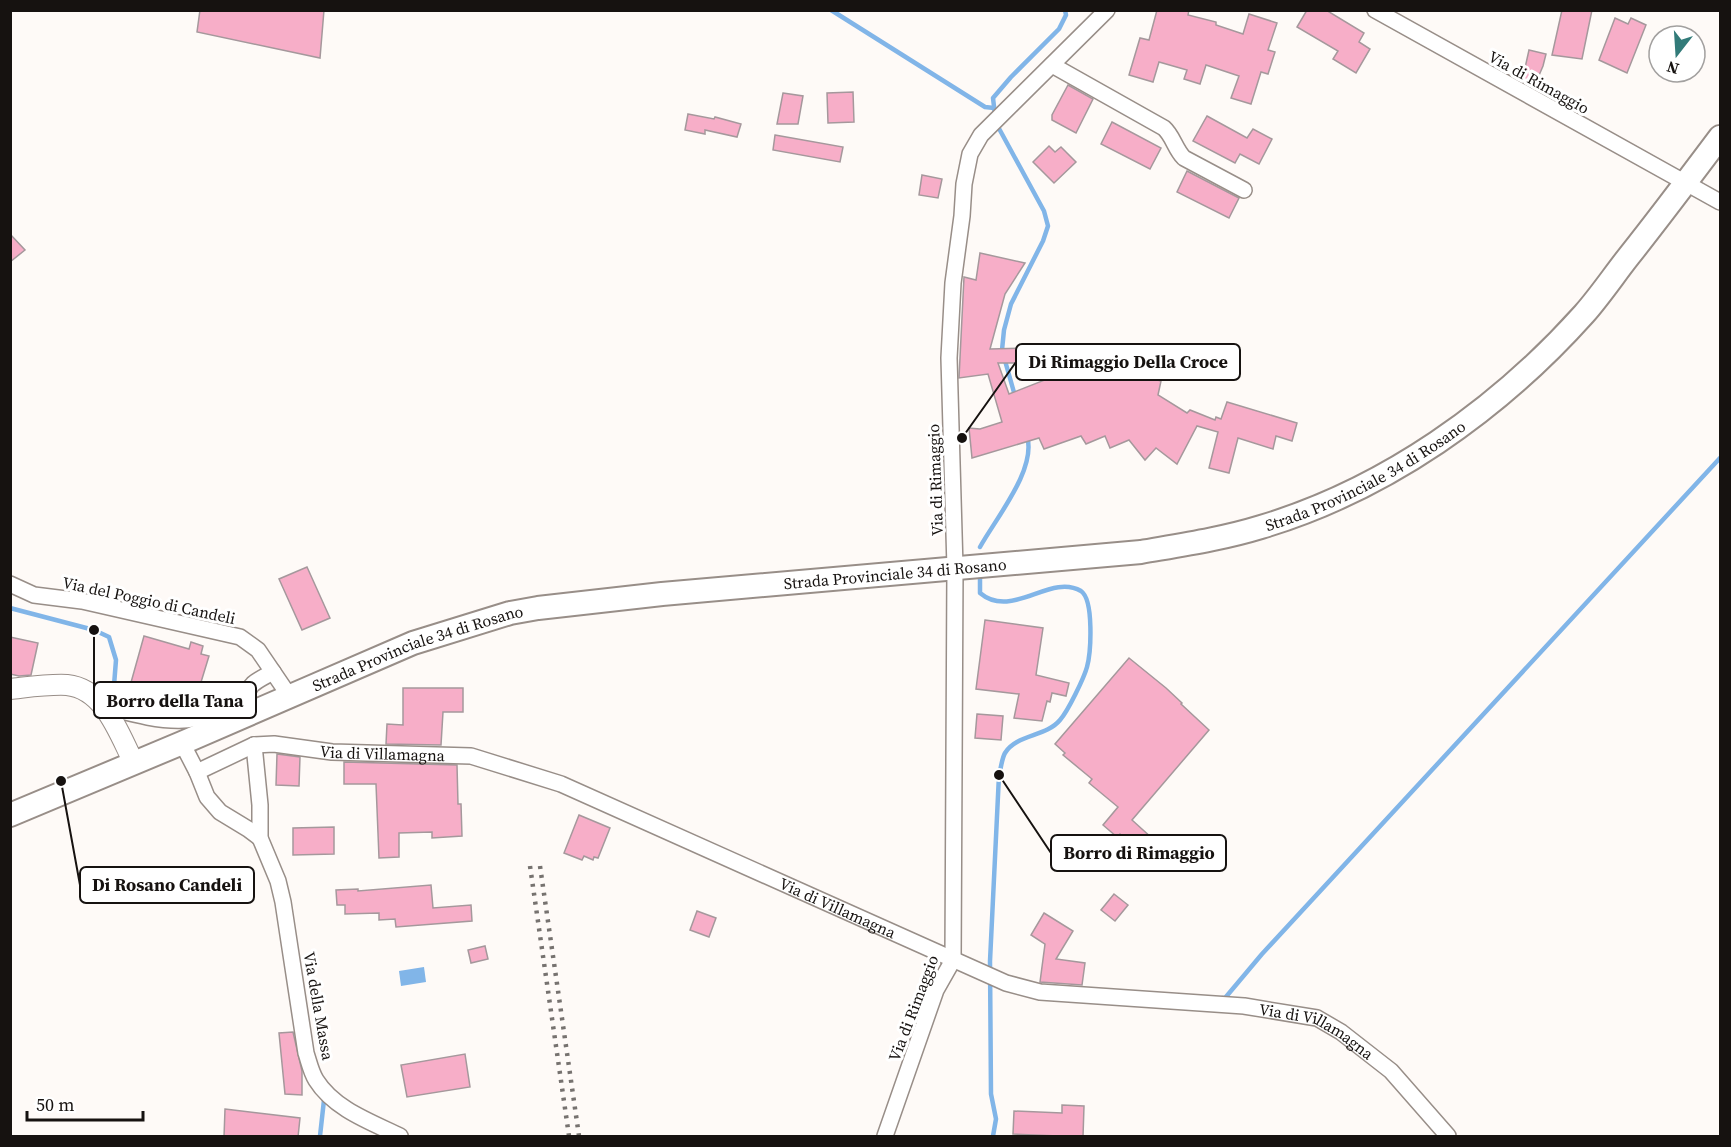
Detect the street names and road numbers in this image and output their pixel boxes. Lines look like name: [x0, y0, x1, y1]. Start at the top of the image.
street label: Via di Rimaggio: [1485, 45, 1594, 119]
street label: Strada Provinciale 34 di Rosano: [1262, 415, 1470, 536]
street label: Via di Rimaggio: [922, 423, 948, 536]
street label: Strada Provinciale 34 di Rosano: [783, 553, 1008, 594]
street label: Via del Poggio di Candeli: [61, 571, 238, 629]
street label: Strada Provinciale 34 di Rosano: [309, 600, 525, 696]
street label: Via di Villamagna: [318, 739, 446, 766]
street label: Via di Villamagna: [776, 872, 900, 944]
street label: Via della Massa: [299, 950, 339, 1063]
street label: Via di Rimaggio: [883, 952, 943, 1064]
street label: Via di Villamagna: [1257, 998, 1379, 1065]

